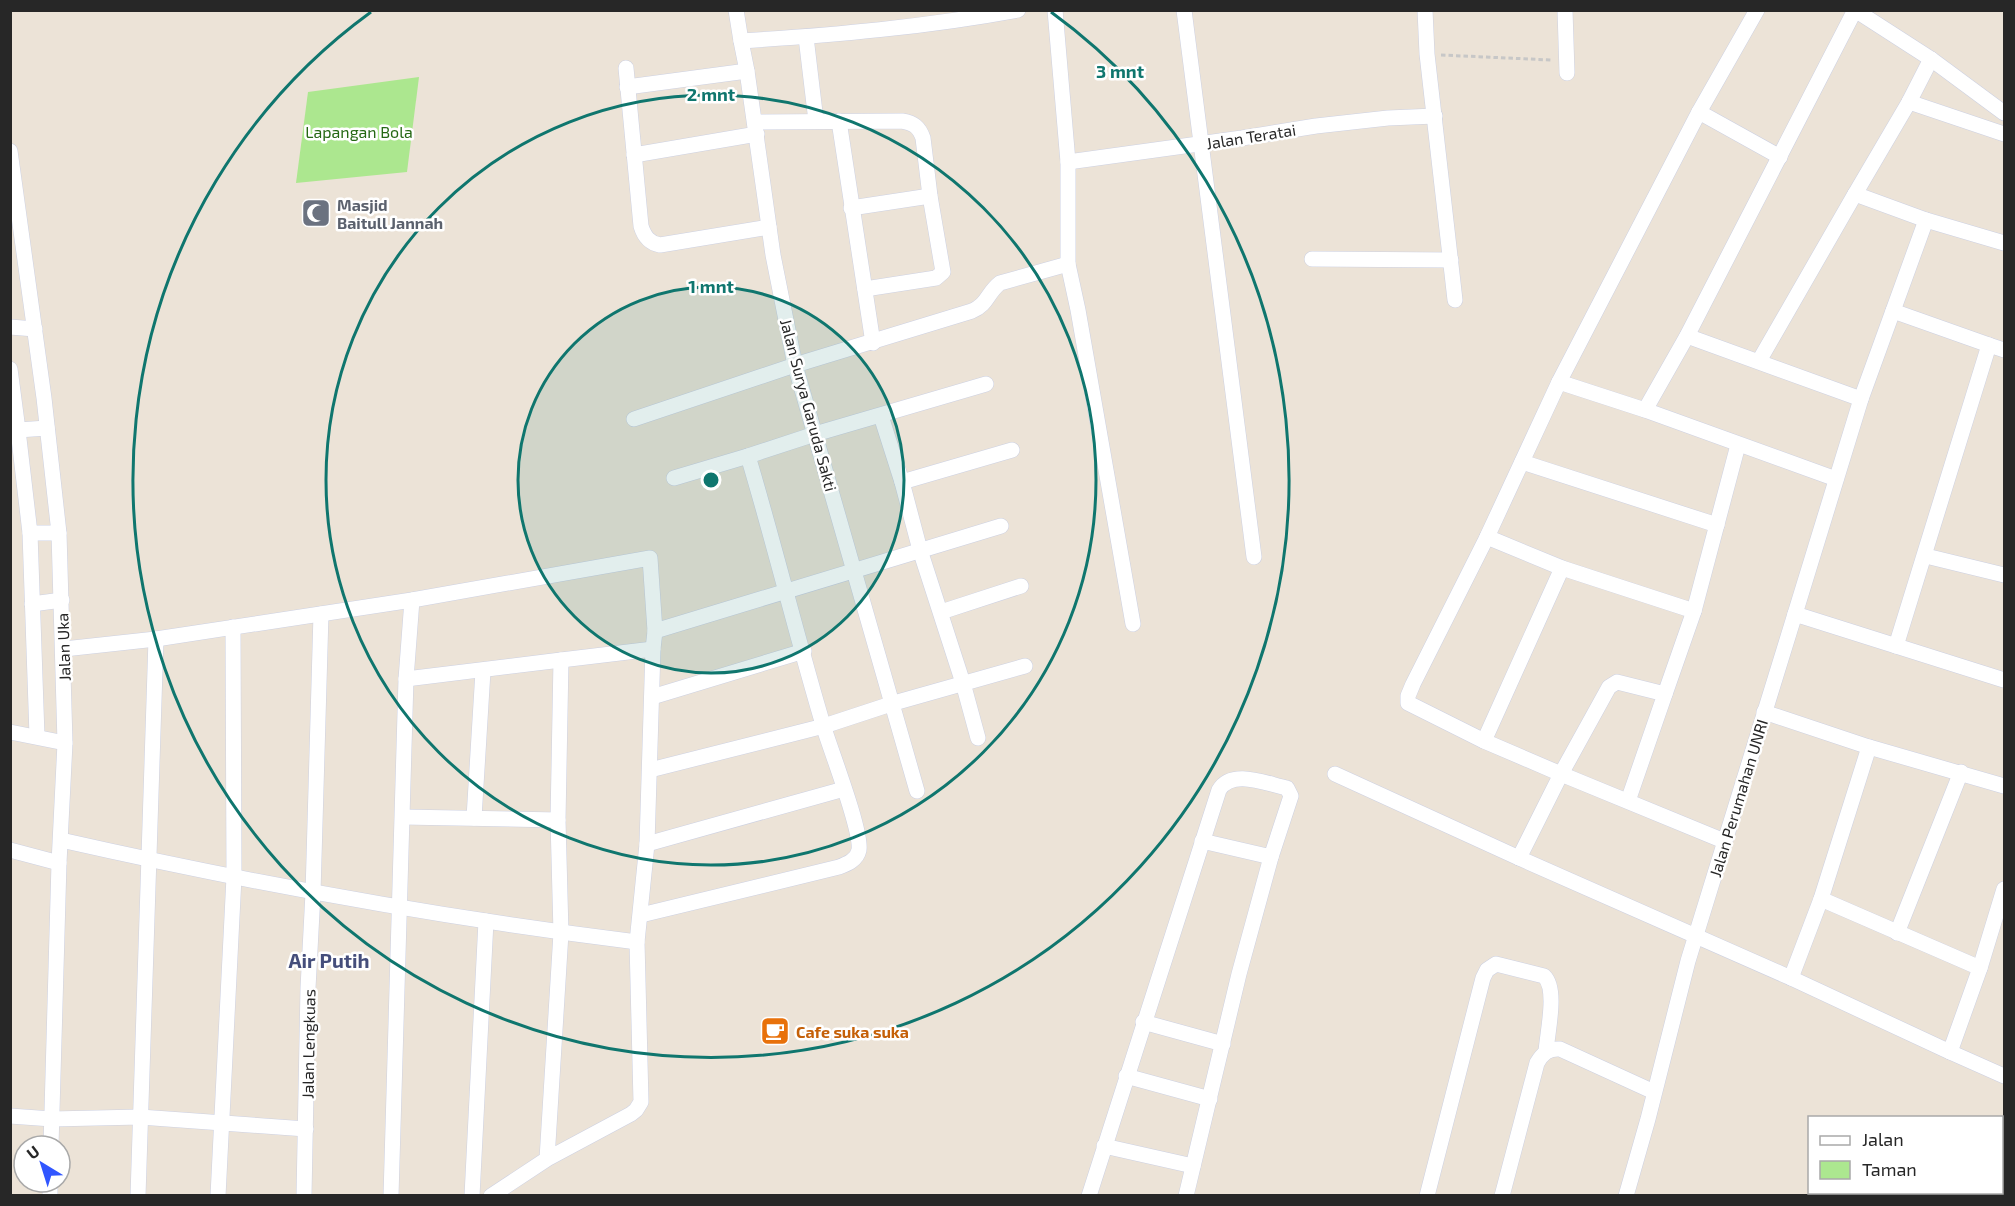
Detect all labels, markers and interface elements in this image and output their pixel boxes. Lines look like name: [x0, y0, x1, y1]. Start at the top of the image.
text: 3 mnt: [1096, 60, 1145, 82]
text: 2 mnt: [687, 83, 736, 105]
street label: Jalan Teratai: [1205, 120, 1297, 152]
park label: Lapangan Bola: [305, 122, 413, 141]
place label: Masjid Baitull Jannah: [337, 195, 443, 232]
mosque icon: Masjid Baitull Jannah: [300, 197, 332, 229]
text: 1 mnt: [688, 275, 734, 297]
street label: Jalan Surya Garuda Sakti: [777, 317, 841, 493]
centre of rings: [701, 470, 721, 490]
street label: Jalan Uka: [52, 613, 74, 681]
street label: Jalan Perumahan UNRI: [1705, 717, 1771, 879]
district label: Air Putih: [288, 948, 370, 972]
street label: Jalan Lengkuas: [298, 989, 318, 1099]
cafe icon: Cafe suka suka: [759, 1015, 791, 1047]
place label: Cafe suka suka: [796, 1022, 909, 1041]
legend: [1808, 1116, 2003, 1194]
text: Jalan: [1862, 1128, 1904, 1150]
north arrow: [12, 1134, 72, 1194]
text: U: [22, 1141, 43, 1163]
text: Taman: [1862, 1158, 1917, 1180]

